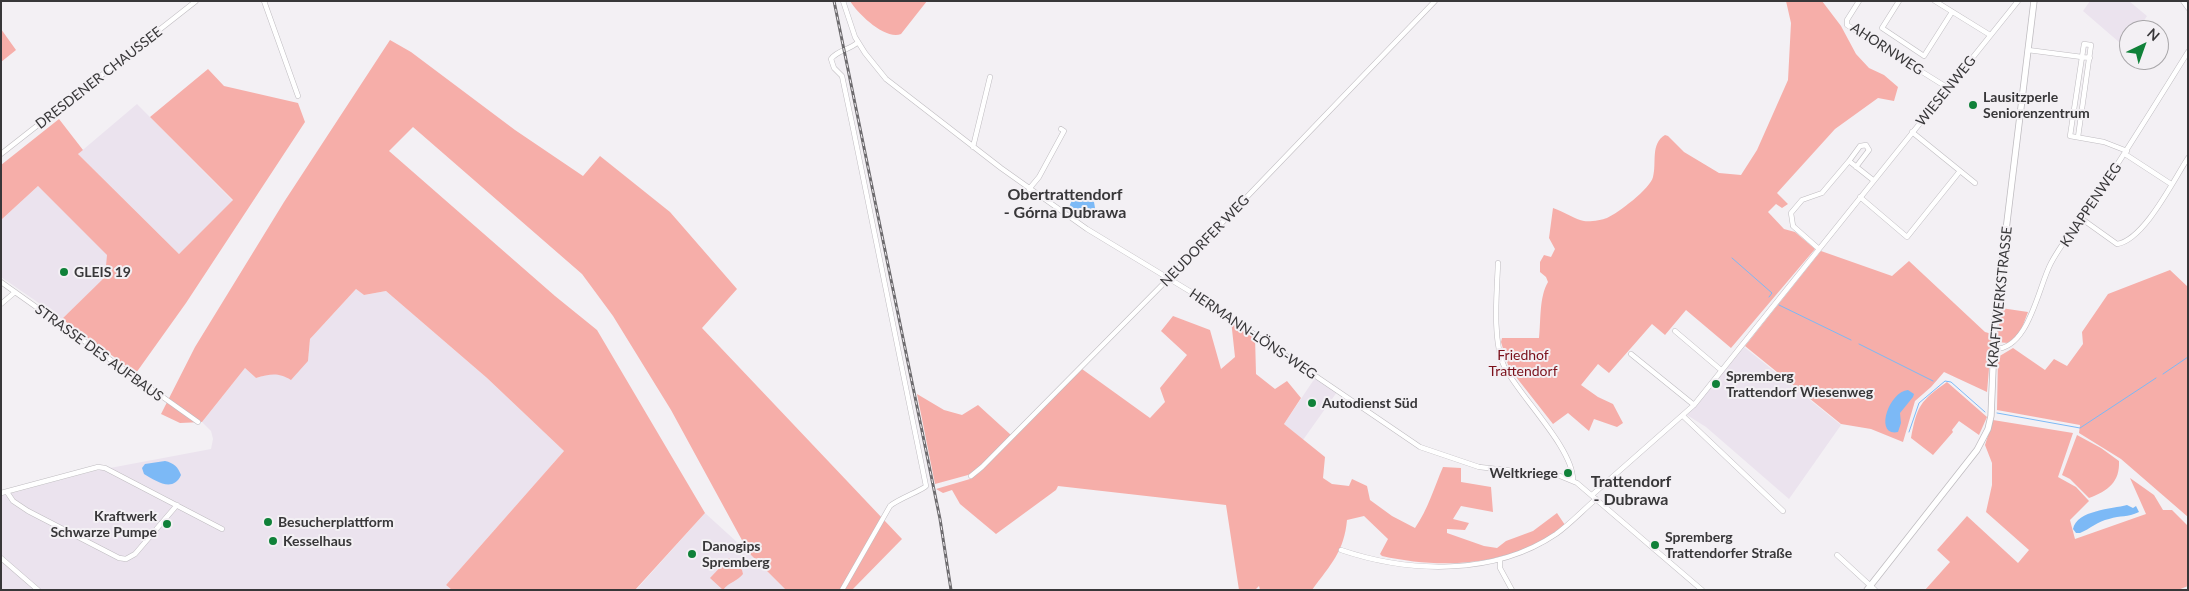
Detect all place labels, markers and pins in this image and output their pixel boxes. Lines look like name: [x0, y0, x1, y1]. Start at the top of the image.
place label: Lausitzperle Seniorenzentrum: [1983, 89, 2090, 121]
marker: Lausitzperle Seniorenzentrum: [1967, 99, 1979, 111]
place label: GLEIS 19: [74, 264, 131, 280]
marker: GLEIS 19: [58, 266, 70, 278]
place label: Spremberg Trattendorf Wiesenweg: [1726, 368, 1873, 401]
marker: Spremberg Trattendorf Wiesenweg: [1710, 378, 1722, 390]
place label: Autodienst Süd: [1322, 395, 1418, 411]
marker: Autodienst Süd: [1306, 397, 1318, 409]
place label: Weltkriege: [1489, 465, 1558, 481]
marker: Weltkriege: [1562, 467, 1574, 479]
place label: Kraftwerk Schwarze Pumpe: [50, 508, 157, 540]
place label: Besucherplattform: [278, 514, 394, 530]
marker: Besucherplattform: [262, 516, 274, 528]
marker: Kraftwerk Schwarze Pumpe: [161, 518, 173, 530]
place label: Spremberg Trattendorfer Straße: [1665, 529, 1792, 562]
place label: Kesselhaus: [283, 533, 352, 549]
marker: Kesselhaus: [267, 535, 279, 547]
place label: Danogips Spremberg: [702, 538, 770, 570]
marker: Spremberg Trattendorfer Straße: [1649, 539, 1661, 551]
marker: Danogips Spremberg: [686, 548, 698, 560]

